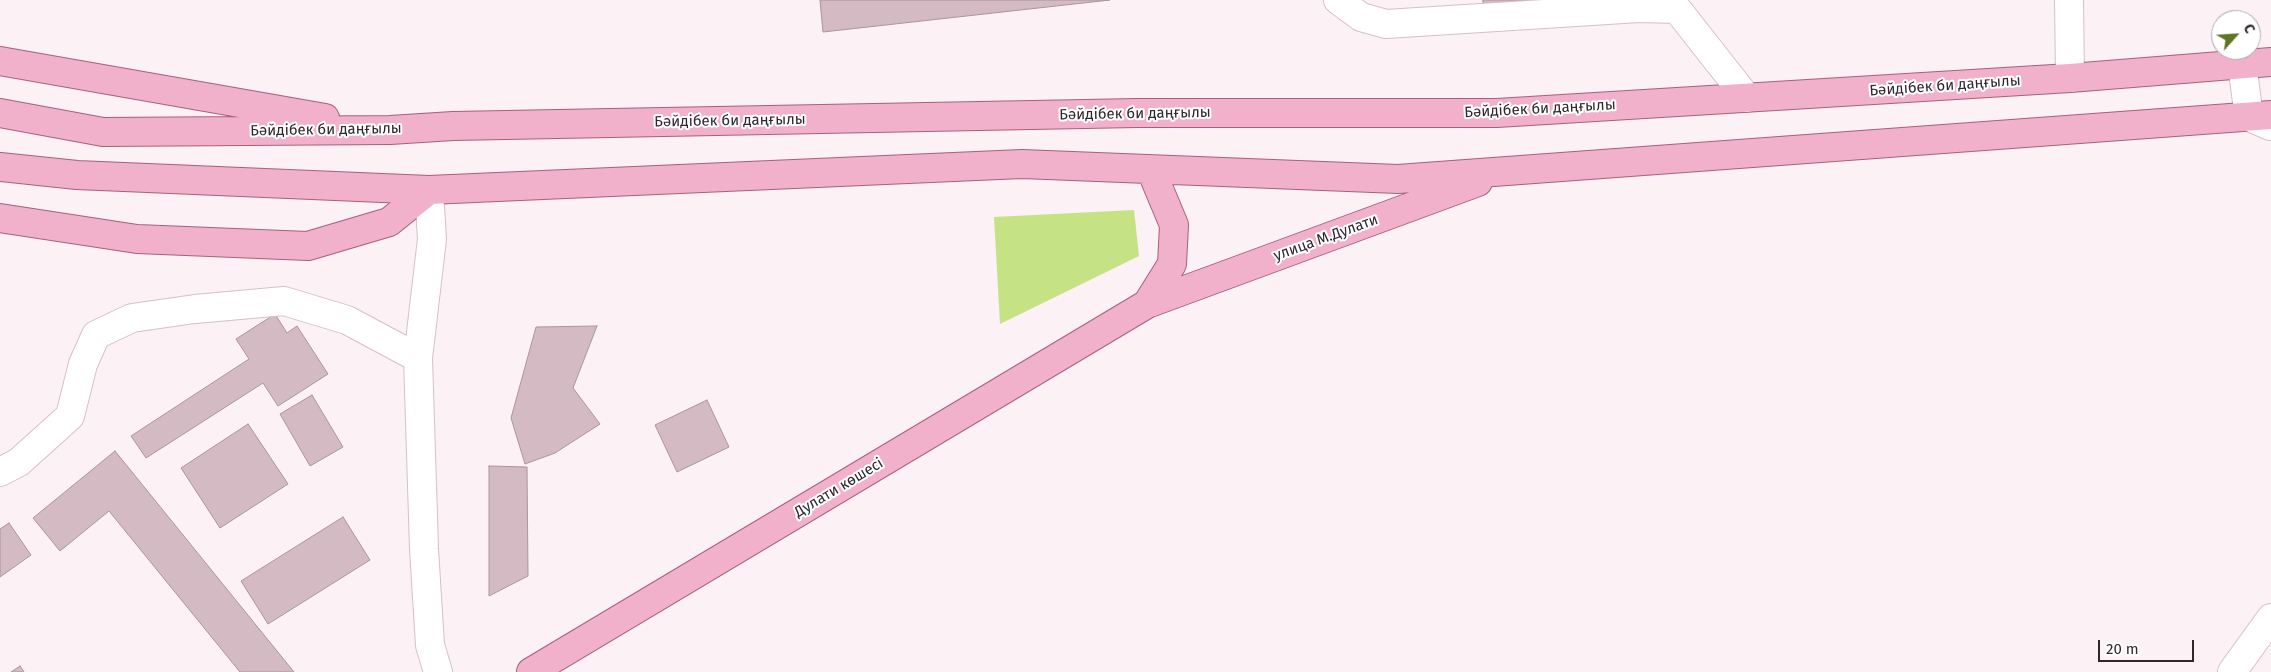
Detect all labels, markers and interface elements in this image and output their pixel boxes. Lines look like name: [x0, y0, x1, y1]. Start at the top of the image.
north arrow: [2211, 10, 2261, 60]
text: С: [2240, 21, 2258, 36]
street label: Бәйдібек би даңғылы: [1869, 72, 2021, 100]
street label: Бәйдібек би даңғылы: [1464, 96, 1616, 122]
street label: Бәйдібек би даңғылы: [1059, 104, 1211, 124]
street label: Бәйдібек би даңғылы: [654, 111, 806, 131]
street label: Бәйдібек би даңғылы: [250, 120, 402, 140]
street label: улица М.Дулати: [1271, 211, 1381, 265]
street label: Дулати көшесі: [791, 454, 887, 522]
scale bar: [2101, 630, 2197, 662]
text: 20 m: [2106, 640, 2139, 658]

